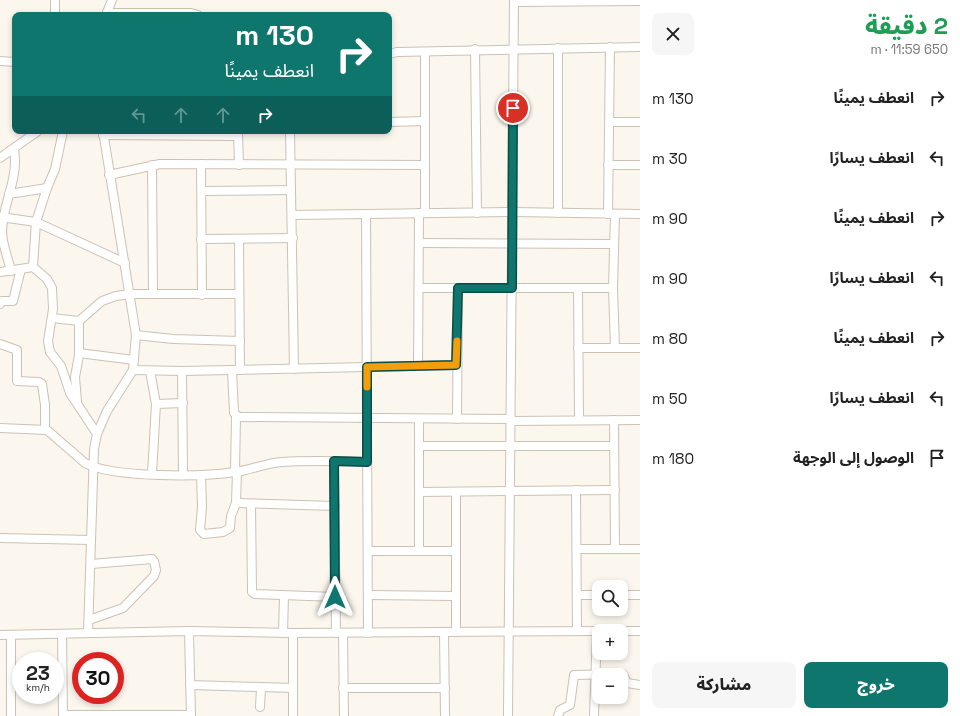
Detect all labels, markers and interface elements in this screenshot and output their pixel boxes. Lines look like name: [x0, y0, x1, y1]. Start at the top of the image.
text: 2 دقيقة: [865, 10, 948, 41]
button: close: [652, 13, 694, 55]
text: 130 m: [235, 17, 314, 53]
icon: right: [328, 28, 380, 80]
text: 650 m · 11:59: [870, 41, 948, 58]
text: انعطف يمينًا: [224, 59, 314, 82]
icon: right: [926, 87, 948, 109]
text: انعطف يمينًا: [833, 88, 914, 107]
text: 130 m: [652, 89, 694, 108]
pin: [496, 91, 530, 125]
icon: arrive: [502, 97, 524, 119]
icon: left: [128, 104, 150, 126]
icon: ahead: [170, 104, 192, 126]
icon: ahead: [212, 104, 234, 126]
icon: right: [254, 104, 276, 126]
icon: left: [926, 147, 948, 169]
text: انعطف يسارًا: [830, 148, 914, 167]
text: 30 m: [652, 149, 687, 168]
icon: right: [926, 207, 948, 229]
text: انعطف يمينًا: [833, 208, 914, 227]
text: 90 m: [652, 209, 688, 228]
icon: left: [926, 267, 948, 289]
text: انعطف يسارًا: [830, 268, 914, 287]
text: 90 m: [652, 269, 688, 288]
icon: right: [926, 327, 948, 349]
text: انعطف يمينًا: [833, 328, 914, 347]
text: 80 m: [652, 329, 688, 348]
icon: left: [926, 387, 948, 409]
text: انعطف يسارًا: [830, 388, 914, 407]
text: 50 m: [652, 389, 687, 408]
icon: arrive: [926, 447, 948, 469]
text: الوصول إلى الوجهة: [793, 448, 914, 467]
text: 180 m: [652, 449, 694, 468]
position arrow: [314, 576, 356, 618]
map controls: [592, 580, 628, 704]
button: search: [592, 580, 628, 616]
button: +: [592, 624, 628, 660]
speed limit sign: 30: [72, 652, 124, 704]
text: 23: [26, 660, 50, 686]
button: مشاركة: [652, 662, 796, 708]
button: خروج: [804, 662, 948, 708]
button: −: [592, 668, 628, 704]
text: km/h: [26, 681, 50, 694]

